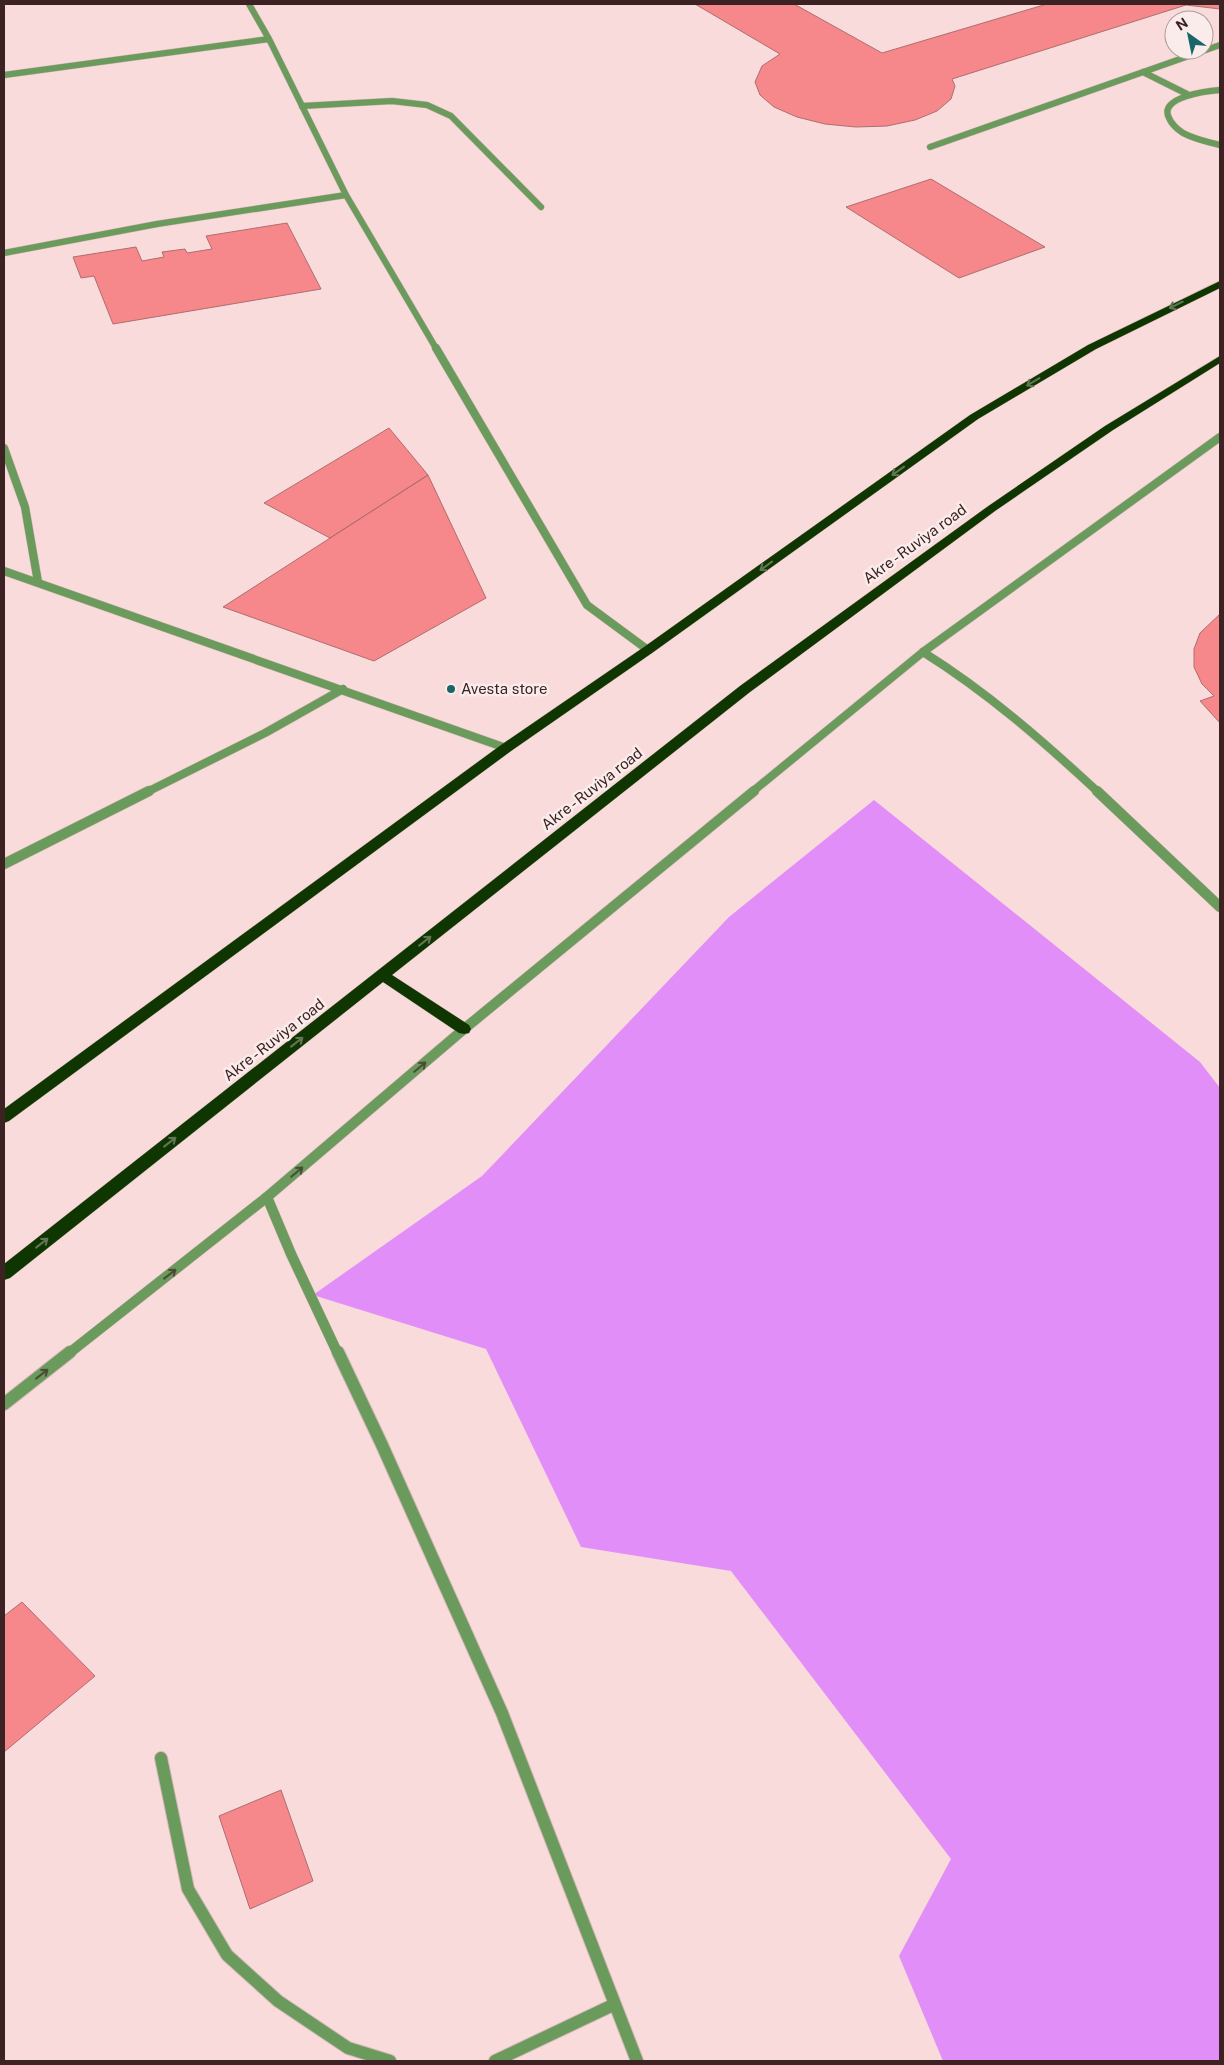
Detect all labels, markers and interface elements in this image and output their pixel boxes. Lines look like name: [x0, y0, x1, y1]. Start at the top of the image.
north arrow: [1164, 10, 1214, 60]
text: N: [1173, 14, 1191, 34]
one-way arrow: [1169, 301, 1184, 311]
one-way arrow: [1027, 377, 1041, 387]
one-way arrow: [892, 466, 905, 477]
street label: Akre - Ruviya road: [860, 501, 970, 587]
one-way arrow: [759, 561, 773, 571]
place label: Avesta store: [461, 680, 548, 697]
marker: Avesta store: [445, 683, 457, 695]
street label: Akre - Ruviya road: [538, 744, 645, 833]
one-way arrow: [418, 936, 432, 946]
street label: Akre - Ruviya road: [220, 995, 327, 1084]
one-way arrow: [290, 1036, 303, 1047]
one-way arrow: [414, 1061, 427, 1072]
one-way arrow: [163, 1137, 176, 1148]
one-way arrow: [290, 1166, 303, 1178]
one-way arrow: [35, 1237, 48, 1248]
one-way arrow: [163, 1268, 176, 1279]
one-way arrow: [35, 1369, 48, 1380]

